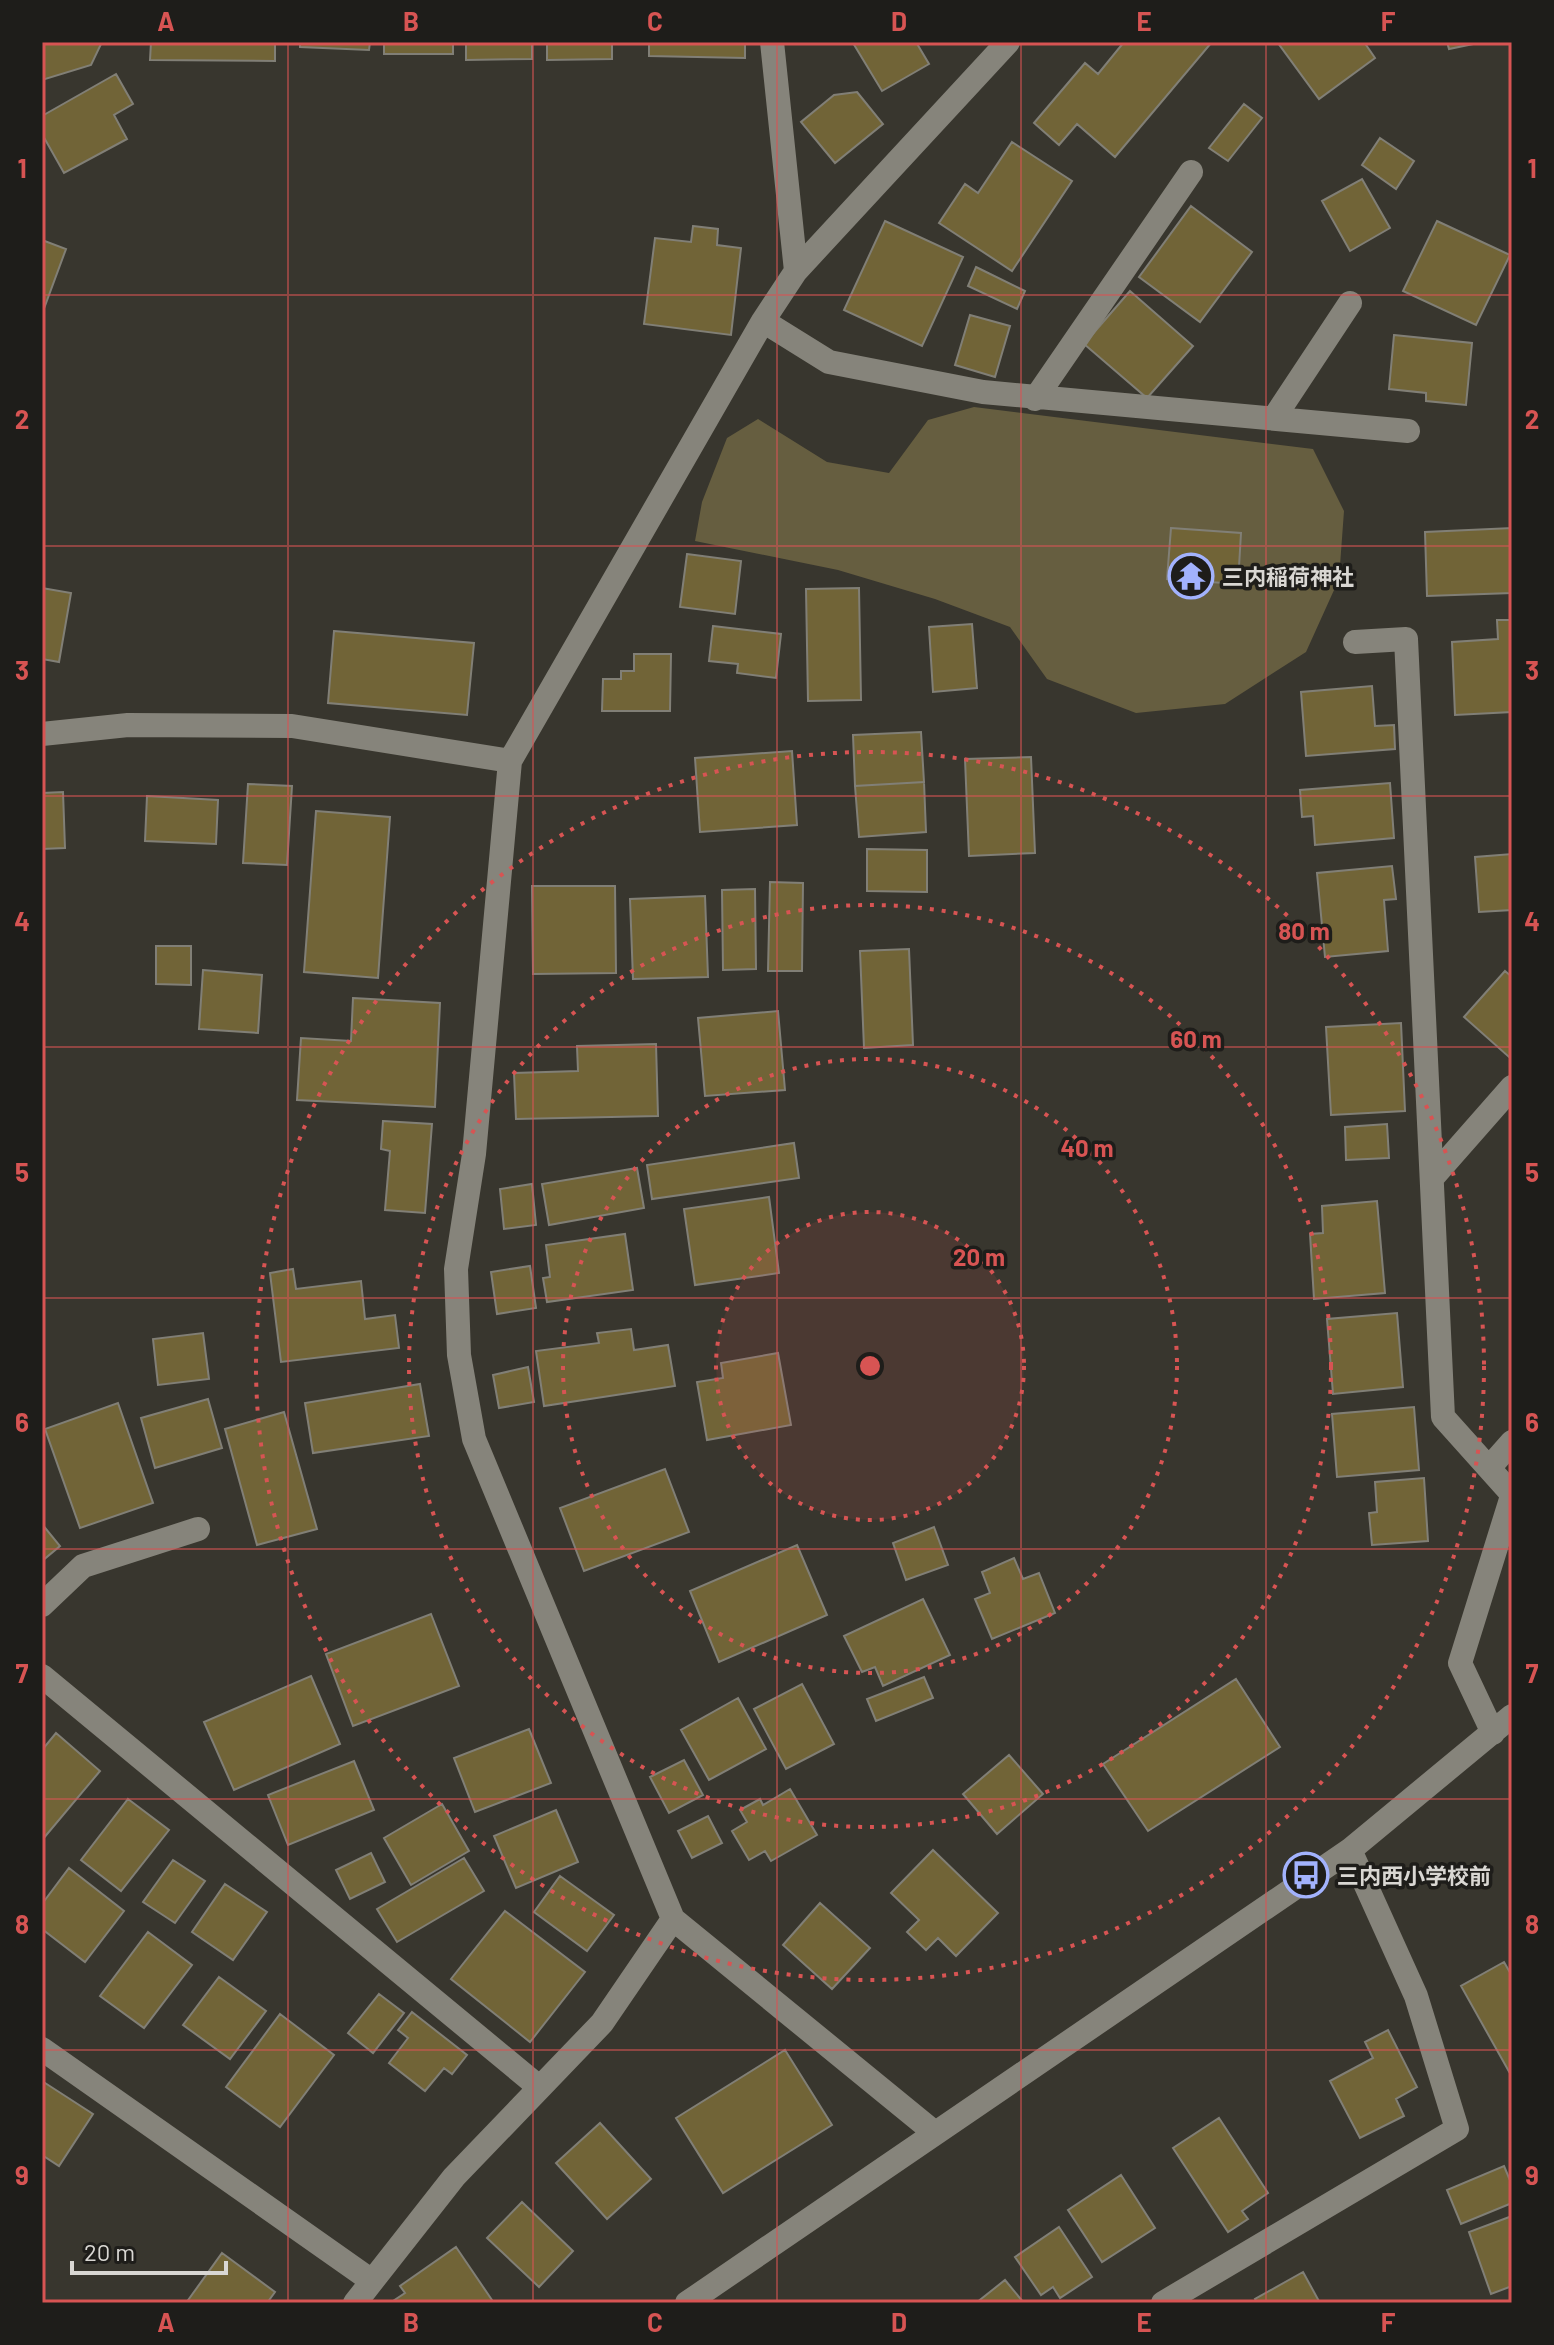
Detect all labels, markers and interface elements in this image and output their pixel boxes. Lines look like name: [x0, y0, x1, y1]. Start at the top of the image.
text: A: [157, 5, 175, 36]
text: B: [403, 5, 419, 36]
text: C: [647, 5, 663, 36]
text: D: [891, 5, 907, 36]
text: E: [1136, 5, 1152, 36]
text: F: [1381, 5, 1396, 36]
text: 1: [17, 152, 27, 183]
text: 1: [1527, 152, 1537, 183]
text: 2: [15, 403, 29, 434]
text: 2: [1525, 403, 1539, 434]
temple icon: 三内稲荷神社: [1167, 552, 1215, 600]
place label: 三内稲荷神社: [1222, 563, 1354, 589]
text: 3: [15, 654, 29, 685]
text: 3: [1525, 654, 1539, 685]
text: 4: [14, 905, 30, 936]
text: 4: [1524, 905, 1540, 936]
text: 80 m: [1278, 916, 1330, 945]
text: 60 m: [1170, 1024, 1222, 1053]
text: 40 m: [1060, 1133, 1114, 1162]
text: 5: [15, 1156, 29, 1187]
text: 5: [1525, 1156, 1539, 1187]
text: 20 m: [953, 1242, 1005, 1271]
centre of rings: [856, 1352, 884, 1380]
text: 6: [15, 1406, 29, 1437]
text: 6: [1525, 1406, 1539, 1437]
text: 7: [16, 1657, 29, 1688]
text: 7: [1526, 1657, 1539, 1688]
bus stop icon: 三内西小学校前: [1282, 1851, 1330, 1899]
place label: 三内西小学校前: [1337, 1862, 1491, 1888]
text: 8: [15, 1908, 29, 1939]
text: 8: [1525, 1908, 1539, 1939]
text: 9: [15, 2159, 29, 2190]
text: 9: [1525, 2159, 1539, 2190]
scale bar: [72, 2225, 226, 2275]
text: 20 m: [84, 2237, 135, 2266]
text: A: [157, 2306, 175, 2337]
text: B: [403, 2306, 419, 2337]
text: C: [647, 2306, 663, 2337]
text: D: [891, 2306, 907, 2337]
text: E: [1136, 2306, 1152, 2337]
text: F: [1381, 2306, 1396, 2337]

